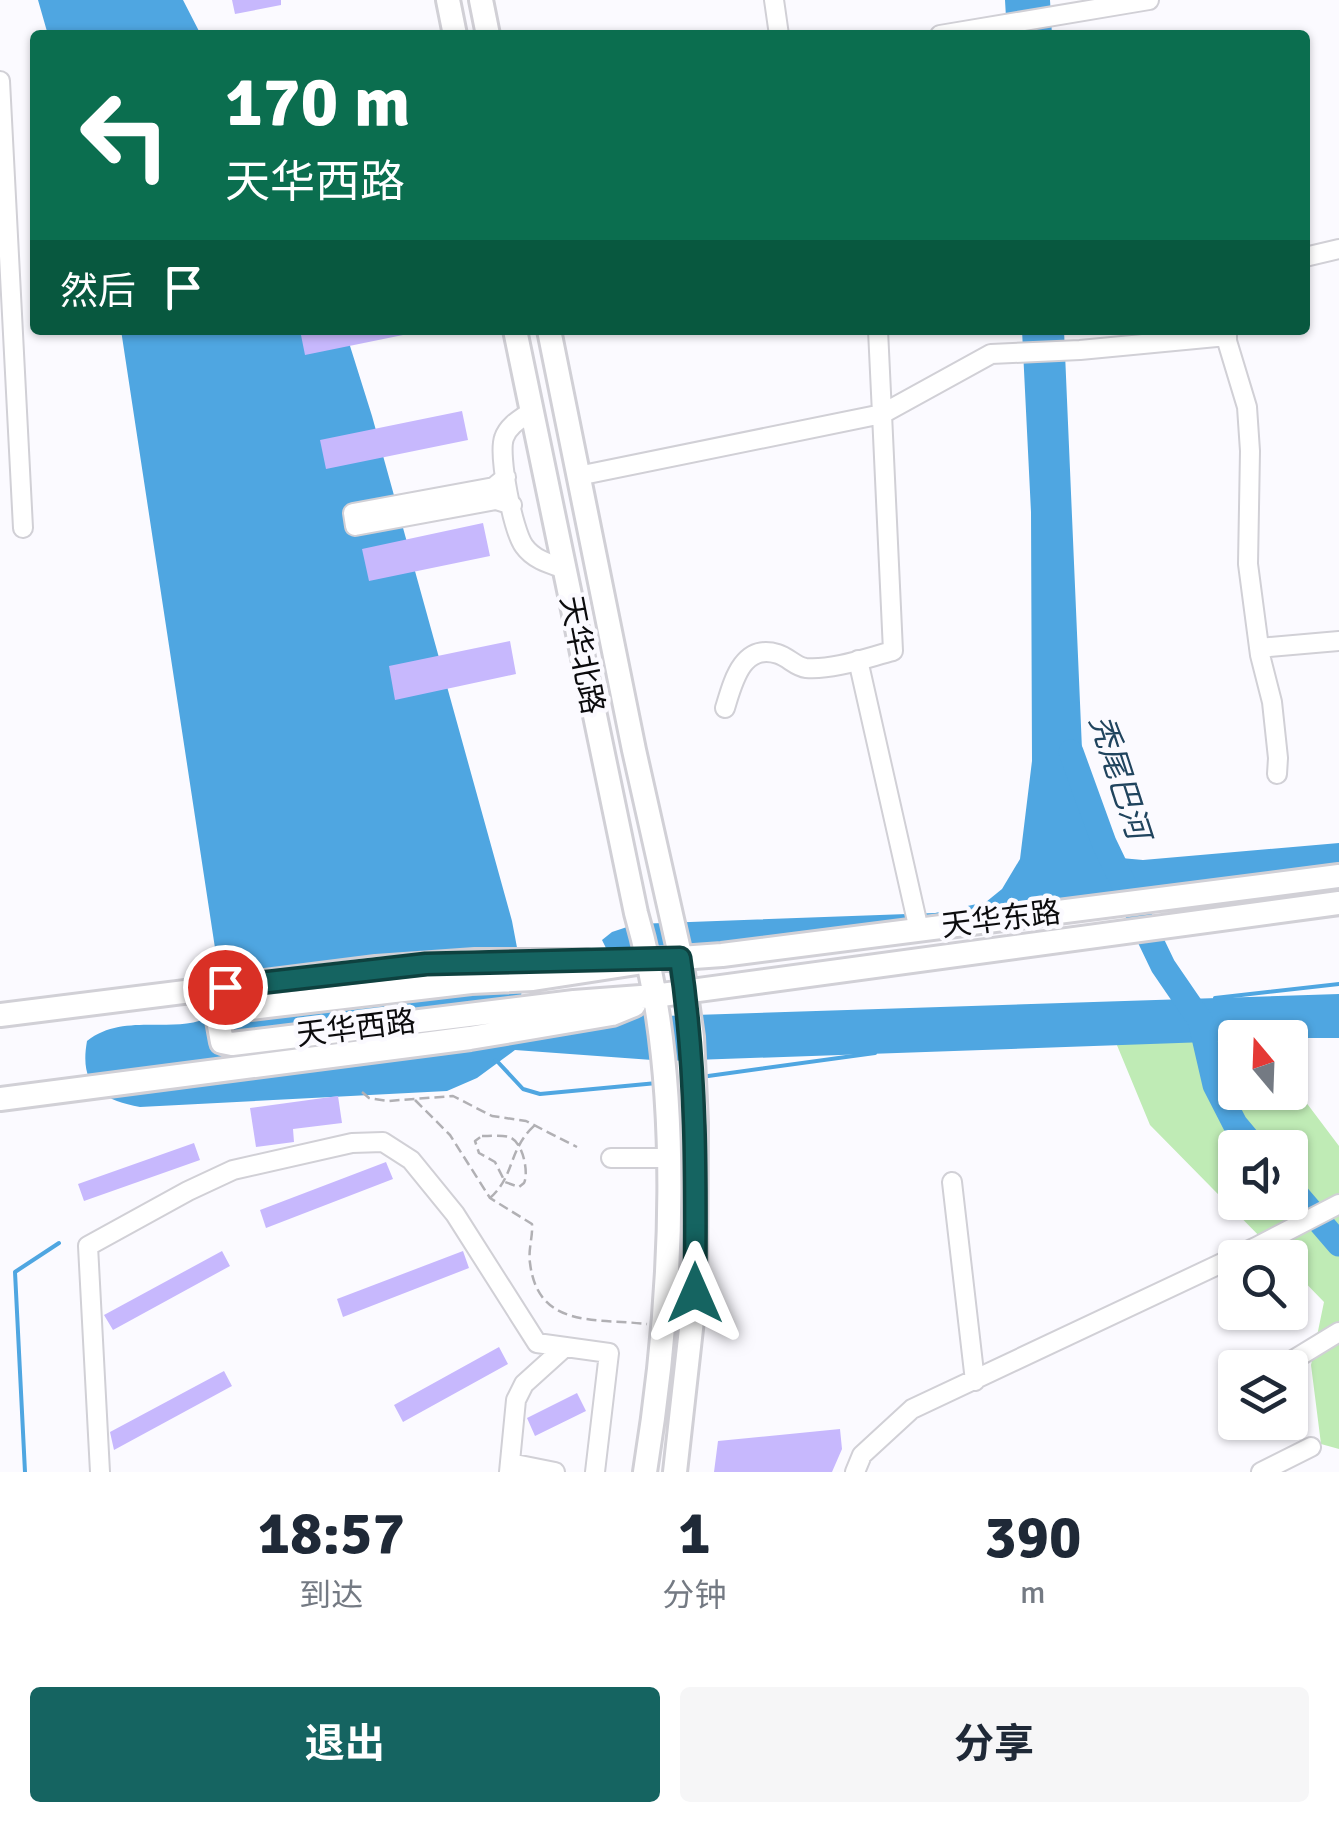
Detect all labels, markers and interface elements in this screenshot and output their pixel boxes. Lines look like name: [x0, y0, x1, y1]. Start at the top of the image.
text: 170 m: [225, 59, 410, 145]
icon: left: [60, 70, 190, 200]
text: 天华西路: [225, 155, 405, 210]
icon: arrive: [156, 260, 211, 315]
text: 然后: [60, 268, 136, 315]
street label: 天华北路: [552, 593, 611, 718]
water label: 秃尾巴河: [1081, 710, 1160, 850]
street label: 天华东路: [939, 894, 1063, 945]
pin: [183, 945, 268, 1030]
icon: arrive: [198, 960, 253, 1015]
street label: 天华西路: [294, 1003, 418, 1054]
north arrow: [1218, 1020, 1308, 1110]
map controls: [1218, 1020, 1308, 1440]
button: sound: [1218, 1130, 1308, 1220]
button: search: [1218, 1240, 1308, 1330]
position arrow: [643, 1241, 747, 1345]
button: layers: [1218, 1350, 1308, 1440]
text: 18:57: [258, 1497, 405, 1571]
text: 1: [678, 1497, 711, 1571]
text: 390: [984, 1501, 1081, 1575]
text: m: [1020, 1573, 1046, 1612]
text: 到达: [299, 1576, 363, 1615]
text: 分钟: [663, 1576, 727, 1615]
button: 退出: [30, 1687, 660, 1802]
button: 分享: [680, 1687, 1309, 1802]

